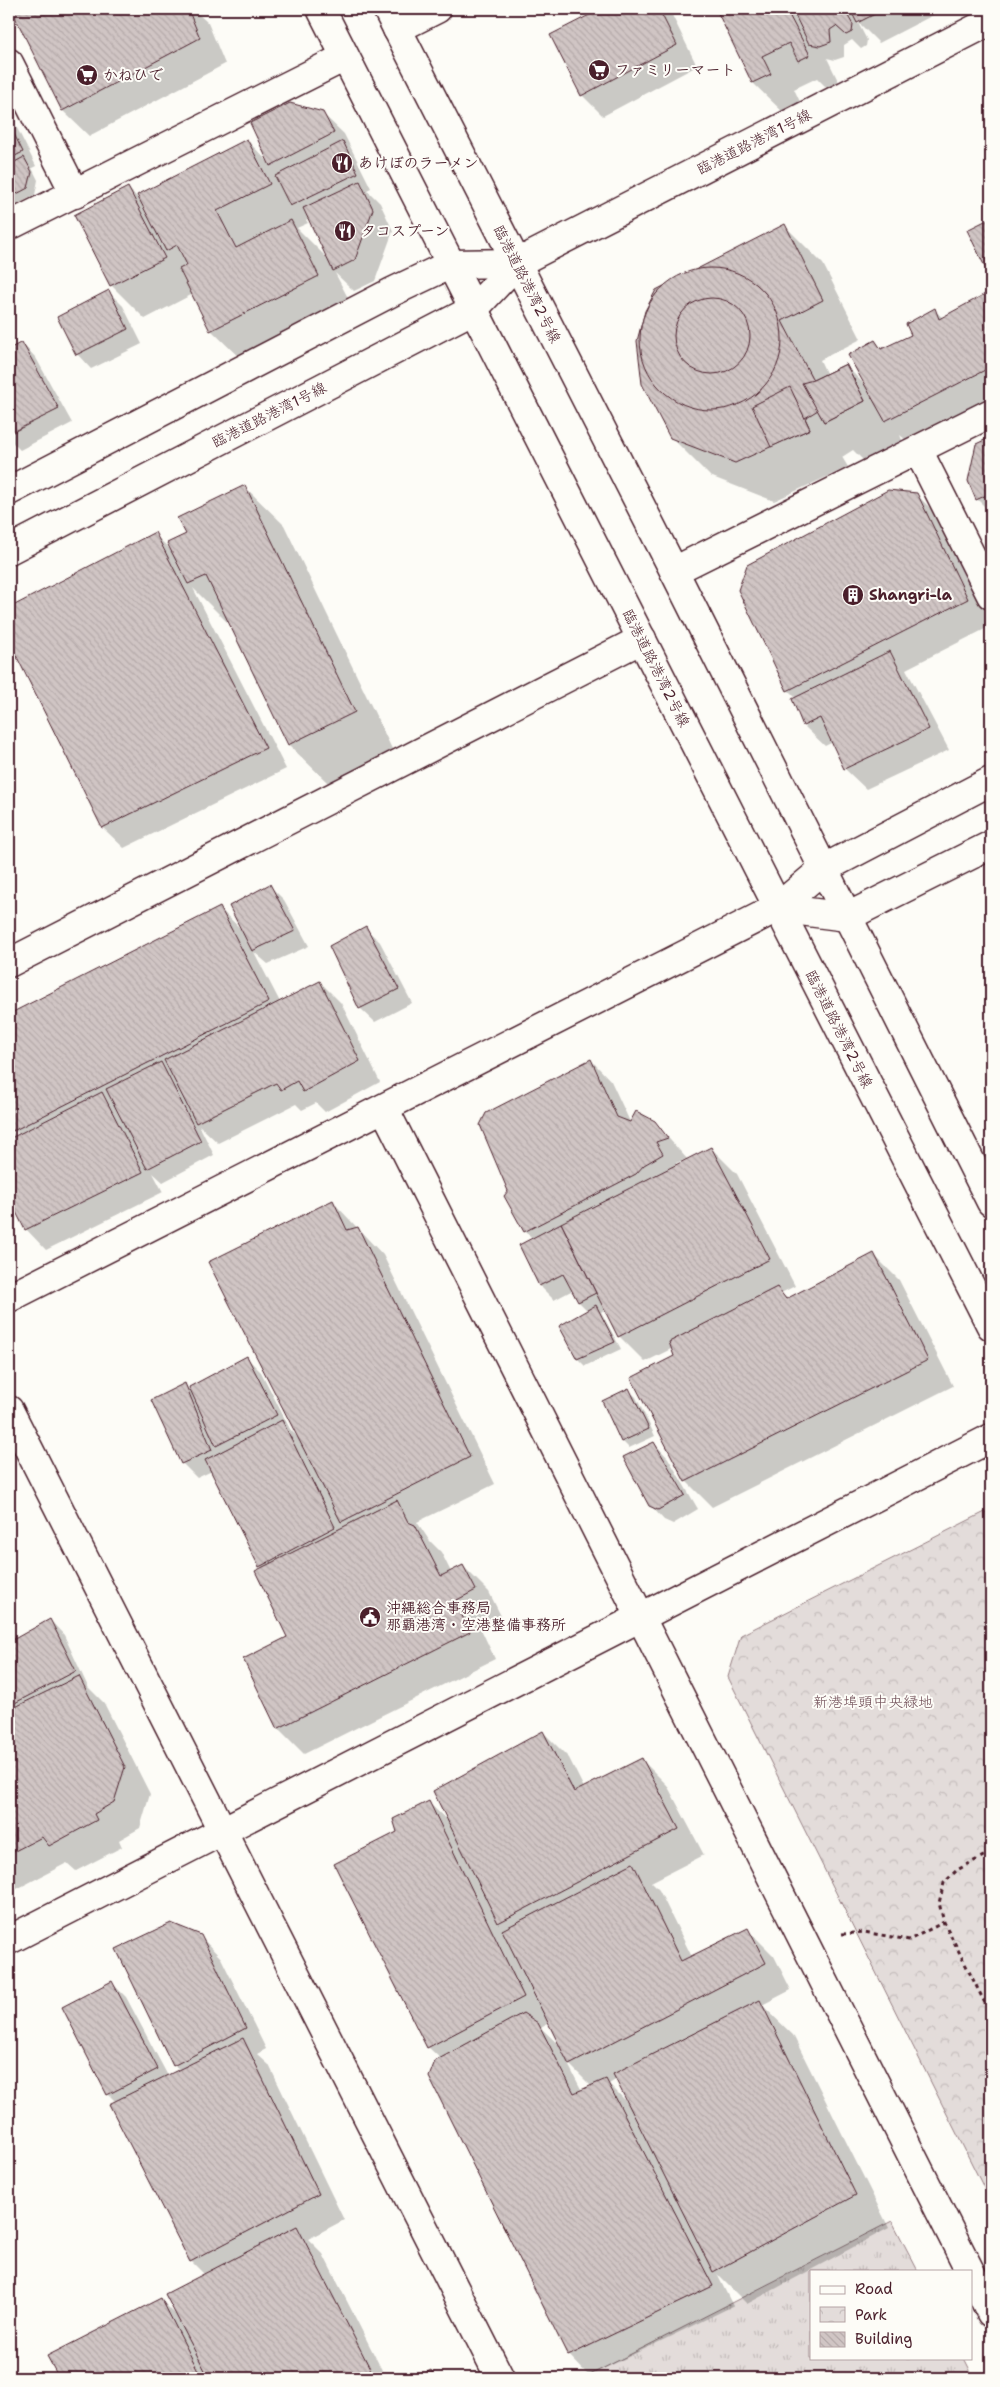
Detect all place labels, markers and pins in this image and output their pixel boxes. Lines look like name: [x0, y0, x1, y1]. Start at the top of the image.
supermarket icon: ファミリーマート: [587, 58, 611, 82]
place label: ファミリーマート: [615, 60, 736, 80]
supermarket icon: かねひで: [75, 63, 99, 87]
place label: かねひで: [103, 65, 163, 85]
restaurant icon: あけぼのラーメン: [330, 151, 354, 175]
place label: あけぼのラーメン: [358, 153, 478, 173]
restaurant icon: タコスプーン: [333, 219, 357, 243]
place label: タコスプーン: [361, 221, 449, 241]
building icon: Shangri-la: [841, 583, 865, 607]
place label: Shangri-la: [869, 585, 953, 605]
place label: 沖縄総合事務局 那覇港湾・空港整備事務所: [386, 1598, 566, 1635]
public building icon: 沖縄総合事務局 那覇港湾・空港整備事務所: [358, 1605, 382, 1629]

